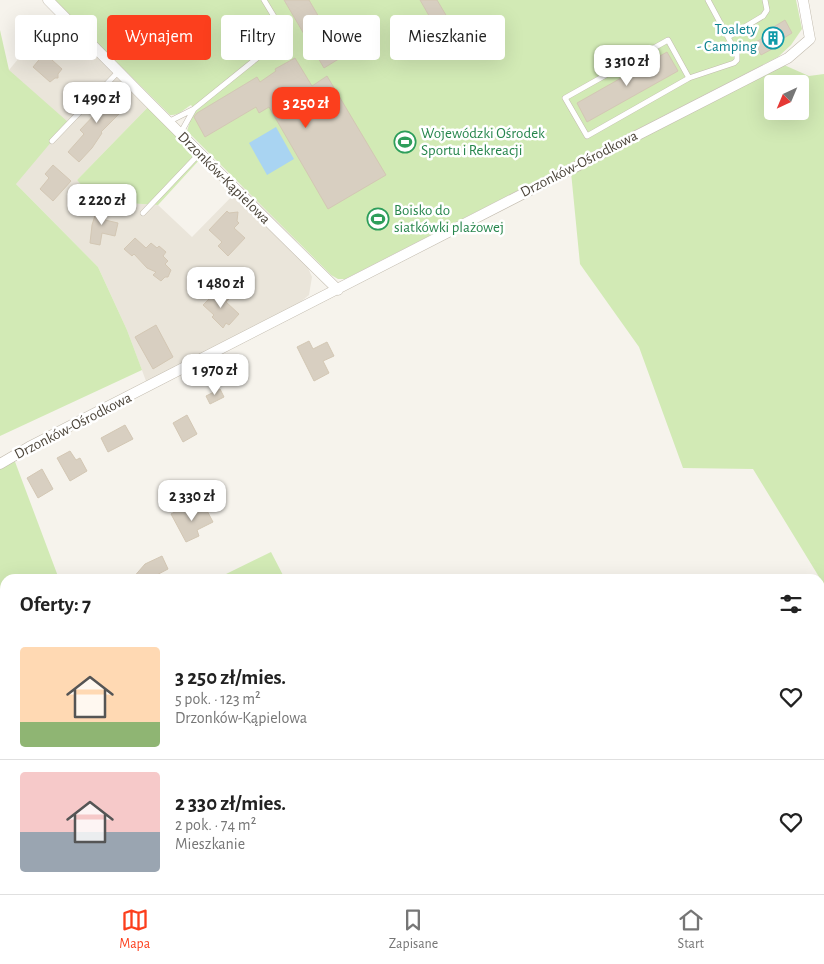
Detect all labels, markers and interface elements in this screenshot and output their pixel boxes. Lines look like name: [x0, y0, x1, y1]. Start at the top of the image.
chip: Kupno: [15, 15, 97, 60]
chip: Wynajem: [107, 15, 211, 60]
chip: Filtry: [221, 15, 293, 60]
chip: Nowe: [303, 15, 380, 60]
chip: Mieszkanie: [390, 15, 505, 60]
place label: Toalety - Camping: [697, 22, 758, 54]
building icon: Toalety - Camping: [761, 26, 785, 50]
pin: 3 310 zł: [575, 44, 679, 87]
text: 3 310 zł: [605, 53, 649, 69]
north arrow: [764, 75, 809, 120]
map controls: [764, 75, 809, 120]
pin: 1 490 zł: [45, 82, 149, 124]
pin: 3 250 zł: [254, 86, 358, 129]
text: 1 490 zł: [74, 90, 120, 106]
text: 3 250 zł: [283, 95, 329, 111]
place label: Wojewódzki Ośrodek Sportu i Rekreacji: [421, 126, 545, 158]
street label: Drzonków-Ośrodkowa: [518, 128, 640, 200]
street label: Drzonków-Kąpielowa: [175, 129, 273, 227]
sports icon: Wojewódzki Ośrodek Sportu i Rekreacji: [393, 130, 417, 154]
pin: 2 220 zł: [50, 184, 154, 226]
text: 2 220 zł: [78, 192, 126, 208]
place label: Boisko do siatkówki plażowej: [394, 203, 504, 235]
sports icon: Boisko do siatkówki plażowej: [366, 207, 390, 231]
pin: 1 480 zł: [169, 266, 273, 309]
text: 1 480 zł: [198, 275, 244, 291]
pin: 1 970 zł: [163, 354, 267, 396]
text: 1 970 zł: [193, 362, 237, 378]
street label: Drzonków-Ośrodkowa: [12, 390, 134, 462]
pin: 2 330 zł: [140, 480, 244, 522]
text: 2 330 zł: [169, 488, 215, 504]
icon: filters: [777, 590, 805, 618]
text: Oferty: 7: [20, 594, 91, 615]
icon: home: [60, 667, 120, 727]
text: 3 250 zł/mies.: [175, 667, 286, 688]
icon: heart: [777, 683, 805, 711]
text: 5 pok. · 123 m²: [175, 691, 261, 707]
text: Drzonków-Kąpielowa: [175, 710, 307, 726]
icon: home: [60, 792, 120, 852]
text: 2 330 zł/mies.: [175, 793, 286, 814]
icon: heart: [777, 808, 805, 836]
text: 2 pok. · 74 m²: [175, 817, 256, 833]
text: Mieszkanie: [175, 836, 245, 852]
tab: Mapa: [119, 906, 150, 953]
tab: Zapisane: [389, 906, 438, 953]
tab: Start: [677, 906, 705, 953]

